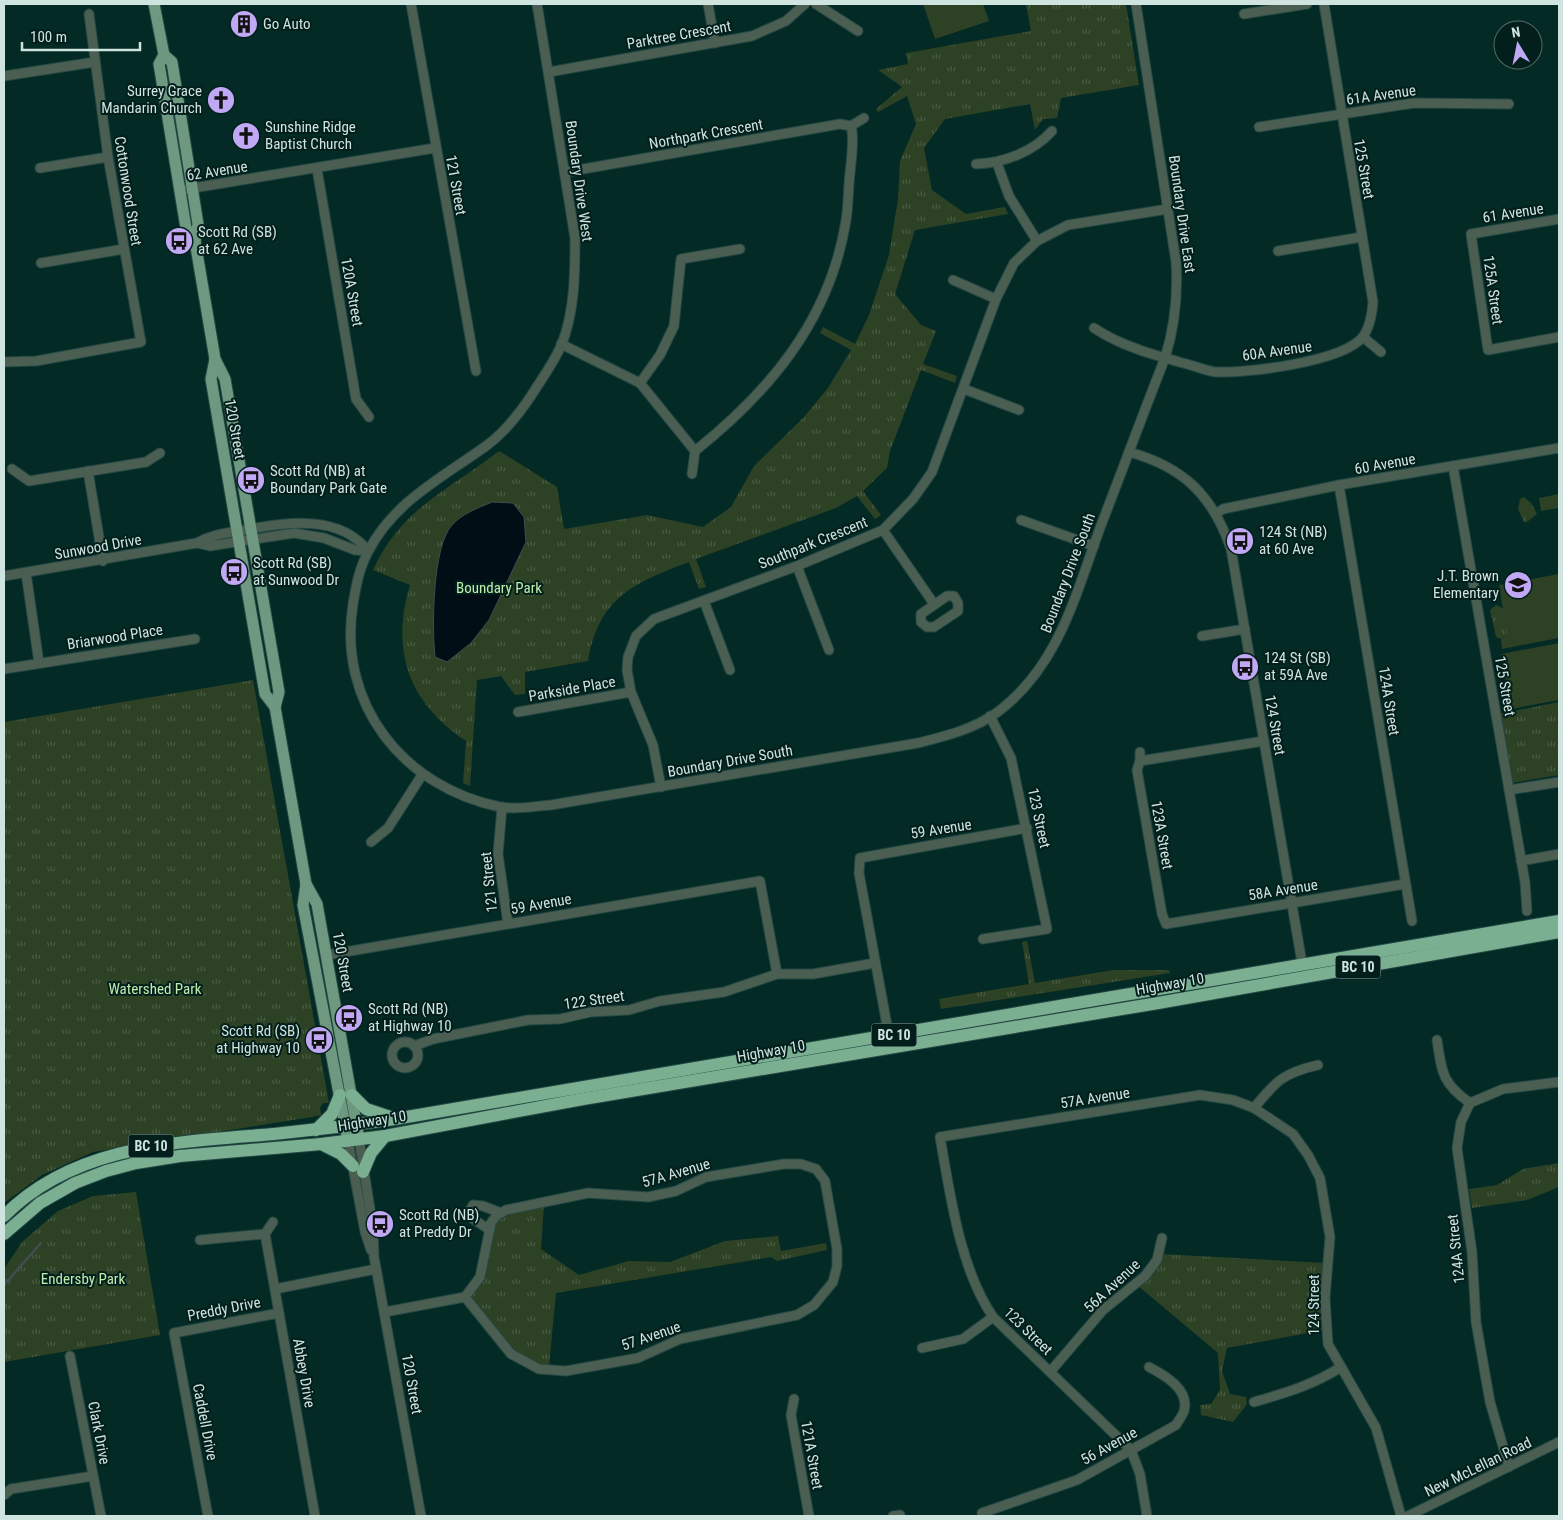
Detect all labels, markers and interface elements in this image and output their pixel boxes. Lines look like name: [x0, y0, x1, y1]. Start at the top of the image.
building icon: Go Auto: [229, 9, 259, 39]
place label: Go Auto: [263, 15, 310, 33]
street label: Parktree Crescent: [625, 17, 733, 53]
scale bar: [22, 20, 140, 52]
north arrow: [1493, 20, 1543, 70]
text: N: [1510, 24, 1521, 41]
text: 100 m: [30, 28, 67, 46]
street label: 61A Avenue: [1345, 81, 1417, 109]
place label: Surrey Grace Mandarin Church: [101, 82, 202, 117]
church icon: Surrey Grace Mandarin Church: [206, 85, 236, 115]
street label: Northpark Crescent: [648, 115, 764, 153]
place label: Sunshine Ridge Baptist Church: [265, 118, 356, 153]
street label: Boundary Drive West: [562, 119, 596, 243]
church icon: Sunshine Ridge Baptist Church: [231, 121, 261, 151]
street label: Cottonwood Street: [110, 135, 146, 247]
street label: 125 Street: [1350, 137, 1378, 201]
street label: 121 Street: [442, 153, 470, 217]
street label: Boundary Drive East: [1165, 154, 1199, 274]
street label: 62 Avenue: [185, 157, 249, 185]
street label: 61 Avenue: [1481, 199, 1545, 227]
place label: Scott Rd (SB) at 62 Ave: [198, 223, 277, 258]
bus stop icon: Scott Rd (SB) at 62 Ave: [164, 226, 194, 256]
street label: 125A Street: [1479, 254, 1507, 326]
street label: 120A Street: [337, 256, 367, 328]
street label: 60A Avenue: [1241, 337, 1313, 365]
street label: 120 Street: [221, 397, 249, 461]
street label: 60 Avenue: [1353, 450, 1417, 478]
place label: Scott Rd (NB) at Boundary Park Gate: [270, 462, 387, 497]
bus stop icon: Scott Rd (NB) at Boundary Park Gate: [236, 465, 266, 495]
street label: Boundary Drive South: [1037, 511, 1099, 635]
street label: Southpark Crescent: [756, 513, 870, 573]
place label: 124 St (NB) at 60 Ave: [1259, 523, 1327, 558]
bus stop icon: 124 St (NB) at 60 Ave: [1225, 526, 1255, 556]
street label: Sunwood Drive: [53, 531, 143, 563]
place label: Scott Rd (SB) at Sunwood Dr: [253, 554, 340, 589]
bus stop icon: Scott Rd (SB) at Sunwood Dr: [219, 557, 249, 587]
place label: J.T. Brown Elementary: [1433, 567, 1499, 602]
school or university icon: J.T. Brown Elementary: [1503, 570, 1533, 600]
park label: Boundary Park: [456, 579, 542, 597]
street label: Briarwood Place: [66, 621, 164, 653]
place label: 124 St (SB) at 59A Ave: [1264, 649, 1331, 684]
bus stop icon: 124 St (SB) at 59A Ave: [1230, 652, 1260, 682]
street label: 125 Street: [1491, 654, 1519, 718]
street label: 124A Street: [1375, 665, 1403, 737]
street label: Parkside Place: [527, 673, 617, 705]
street label: 124 Street: [1261, 693, 1289, 757]
street label: Boundary Drive South: [666, 741, 794, 781]
street label: 123 Street: [1024, 786, 1054, 850]
street label: 123A Street: [1147, 799, 1177, 871]
street label: 59 Avenue: [909, 815, 973, 843]
street label: 121 Street: [477, 851, 501, 913]
street label: 58A Avenue: [1247, 876, 1319, 904]
street label: 59 Avenue: [509, 890, 573, 918]
street label: 120 Street: [329, 930, 357, 994]
road number: BC 10: [1336, 956, 1380, 979]
street label: Highway 10: [1135, 969, 1205, 999]
park label: Watershed Park: [108, 980, 202, 998]
street label: 122 Street: [563, 987, 625, 1013]
place label: Scott Rd (NB) at Highway 10: [368, 1000, 452, 1035]
bus stop icon: Scott Rd (NB) at Highway 10: [334, 1003, 364, 1033]
place label: Scott Rd (SB) at Highway 10: [216, 1022, 300, 1057]
road number: BC 10: [872, 1024, 916, 1046]
bus stop icon: Scott Rd (SB) at Highway 10: [304, 1025, 334, 1055]
street label: Highway 10: [736, 1036, 806, 1066]
street label: 57A Avenue: [1059, 1084, 1131, 1112]
street label: Highway 10: [337, 1107, 407, 1135]
road number: BC 10: [128, 1134, 174, 1158]
street label: 57A Avenue: [640, 1155, 712, 1191]
place label: Scott Rd (NB) at Preddy Dr: [399, 1206, 479, 1241]
bus stop icon: Scott Rd (NB) at Preddy Dr: [365, 1209, 395, 1239]
street label: 124A Street: [1443, 1214, 1469, 1284]
street label: 56A Avenue: [1080, 1256, 1144, 1316]
park label: Endersby Park: [41, 1270, 125, 1288]
street label: 124 Street: [1305, 1275, 1323, 1335]
street label: Preddy Drive: [186, 1293, 262, 1325]
street label: 123 Street: [1000, 1303, 1056, 1359]
street label: 57 Avenue: [619, 1317, 683, 1355]
street label: Abbey Drive: [289, 1337, 319, 1409]
street label: 120 Street: [398, 1352, 426, 1416]
street label: Caddell Drive: [189, 1382, 221, 1462]
street label: Clark Drive: [84, 1400, 114, 1466]
street label: 121A Street: [797, 1419, 827, 1491]
street label: 56 Avenue: [1078, 1423, 1140, 1469]
street label: New McLellan Road: [1422, 1433, 1534, 1501]

